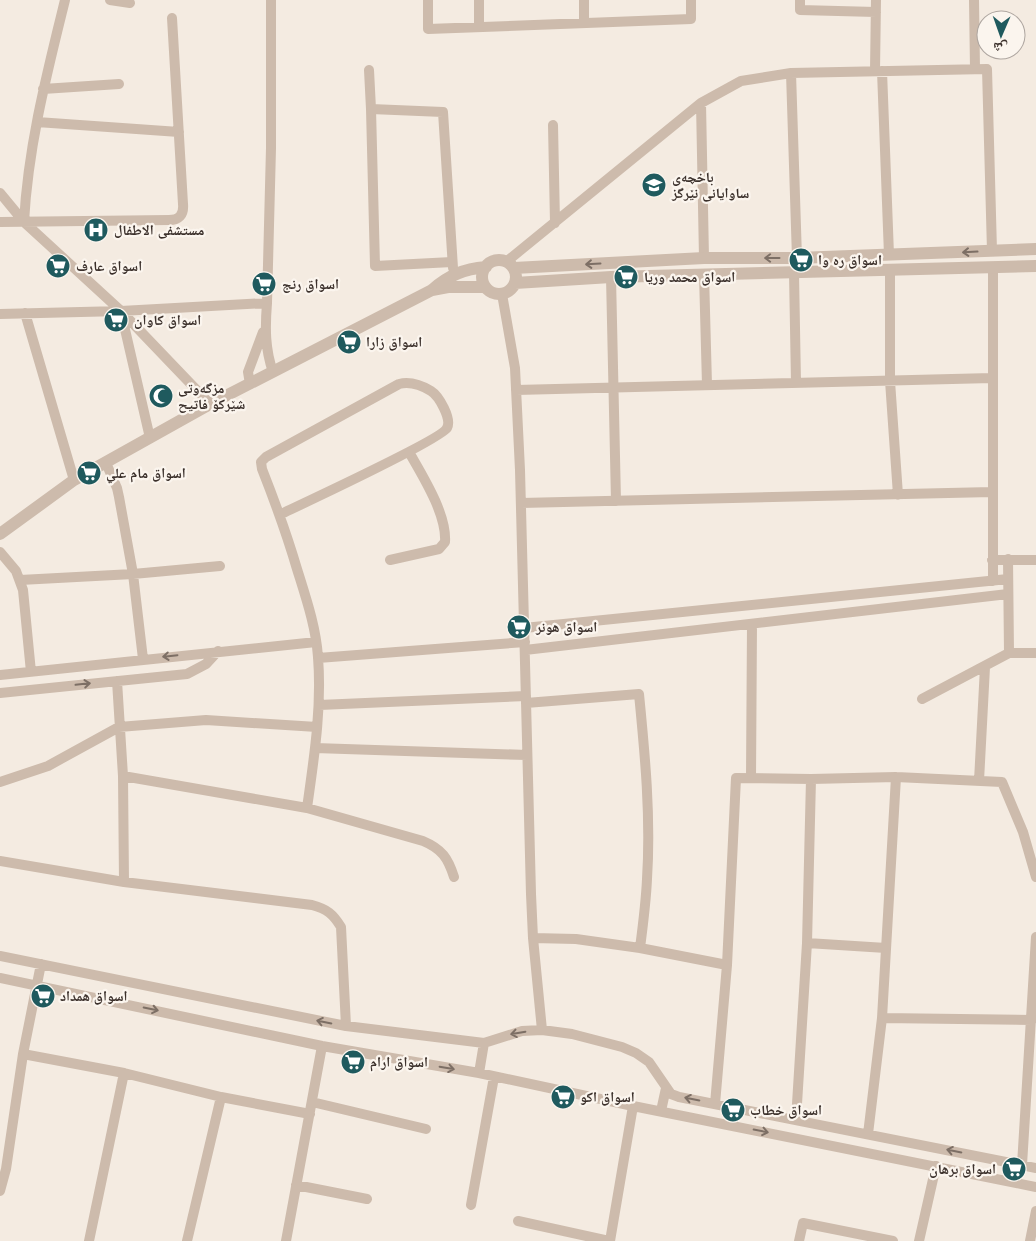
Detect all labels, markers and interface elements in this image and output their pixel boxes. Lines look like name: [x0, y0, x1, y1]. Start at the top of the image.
north arrow: [976, 10, 1026, 60]
text: ش: [993, 39, 1008, 56]
place label: باخچەی ساوایانی نێرگز: [671, 169, 749, 202]
school or university icon: باخچەی ساوایانی نێرگز: [641, 172, 667, 198]
hospital icon: مستشفى الاطفال: [83, 217, 109, 243]
place label: مستشفى الاطفال: [114, 222, 204, 239]
supermarket icon: اسواق ره وا: [788, 247, 814, 273]
one-way arrow: [962, 247, 978, 256]
place label: اسواق ره وا: [818, 252, 882, 269]
supermarket icon: اسواق عارف: [45, 253, 71, 279]
one-way arrow: [765, 253, 781, 263]
place label: اسواق عارف: [76, 258, 142, 275]
one-way arrow: [585, 260, 601, 269]
supermarket icon: اسواق محمد وريا: [613, 264, 639, 290]
place label: اسواق محمد وريا: [644, 269, 735, 286]
supermarket icon: اسواق رنج: [251, 271, 277, 297]
place label: اسواق رنج: [282, 276, 339, 293]
supermarket icon: اسواق كاوان: [103, 307, 129, 333]
place label: اسواق كاوان: [134, 312, 201, 329]
supermarket icon: اسواق زارا: [336, 329, 362, 355]
place label: اسواق زارا: [366, 334, 422, 351]
place label: مزگەوتی شێرکۆ فاتیح: [178, 380, 246, 413]
mosque icon: مزگەوتی شێرکۆ فاتیح: [148, 383, 174, 409]
supermarket icon: اسواق مام علي: [76, 460, 102, 486]
place label: اسواق مام علي: [106, 465, 186, 484]
supermarket icon: اسواق هونر: [506, 614, 532, 640]
place label: اسواق هونر: [535, 619, 597, 636]
one-way arrow: [162, 651, 178, 661]
one-way arrow: [75, 679, 91, 689]
supermarket icon: اسواق همداد: [30, 983, 56, 1009]
place label: اسواق همداد: [60, 988, 128, 1005]
one-way arrow: [142, 1005, 158, 1014]
one-way arrow: [316, 1016, 332, 1026]
one-way arrow: [510, 1028, 526, 1038]
supermarket icon: اسواق ارام: [340, 1049, 366, 1075]
place label: اسواق ارام: [370, 1054, 428, 1072]
one-way arrow: [439, 1063, 455, 1073]
supermarket icon: اسواق اكو: [550, 1084, 576, 1110]
place label: اسواق اكو: [580, 1089, 635, 1106]
one-way arrow: [684, 1094, 700, 1103]
supermarket icon: اسواق خطاب: [720, 1097, 746, 1123]
place label: اسواق خطاب: [750, 1102, 822, 1119]
one-way arrow: [752, 1127, 768, 1137]
one-way arrow: [946, 1146, 962, 1156]
supermarket icon: اسواق برهان: [1001, 1156, 1027, 1182]
place label: اسواق برهان: [929, 1161, 996, 1178]

